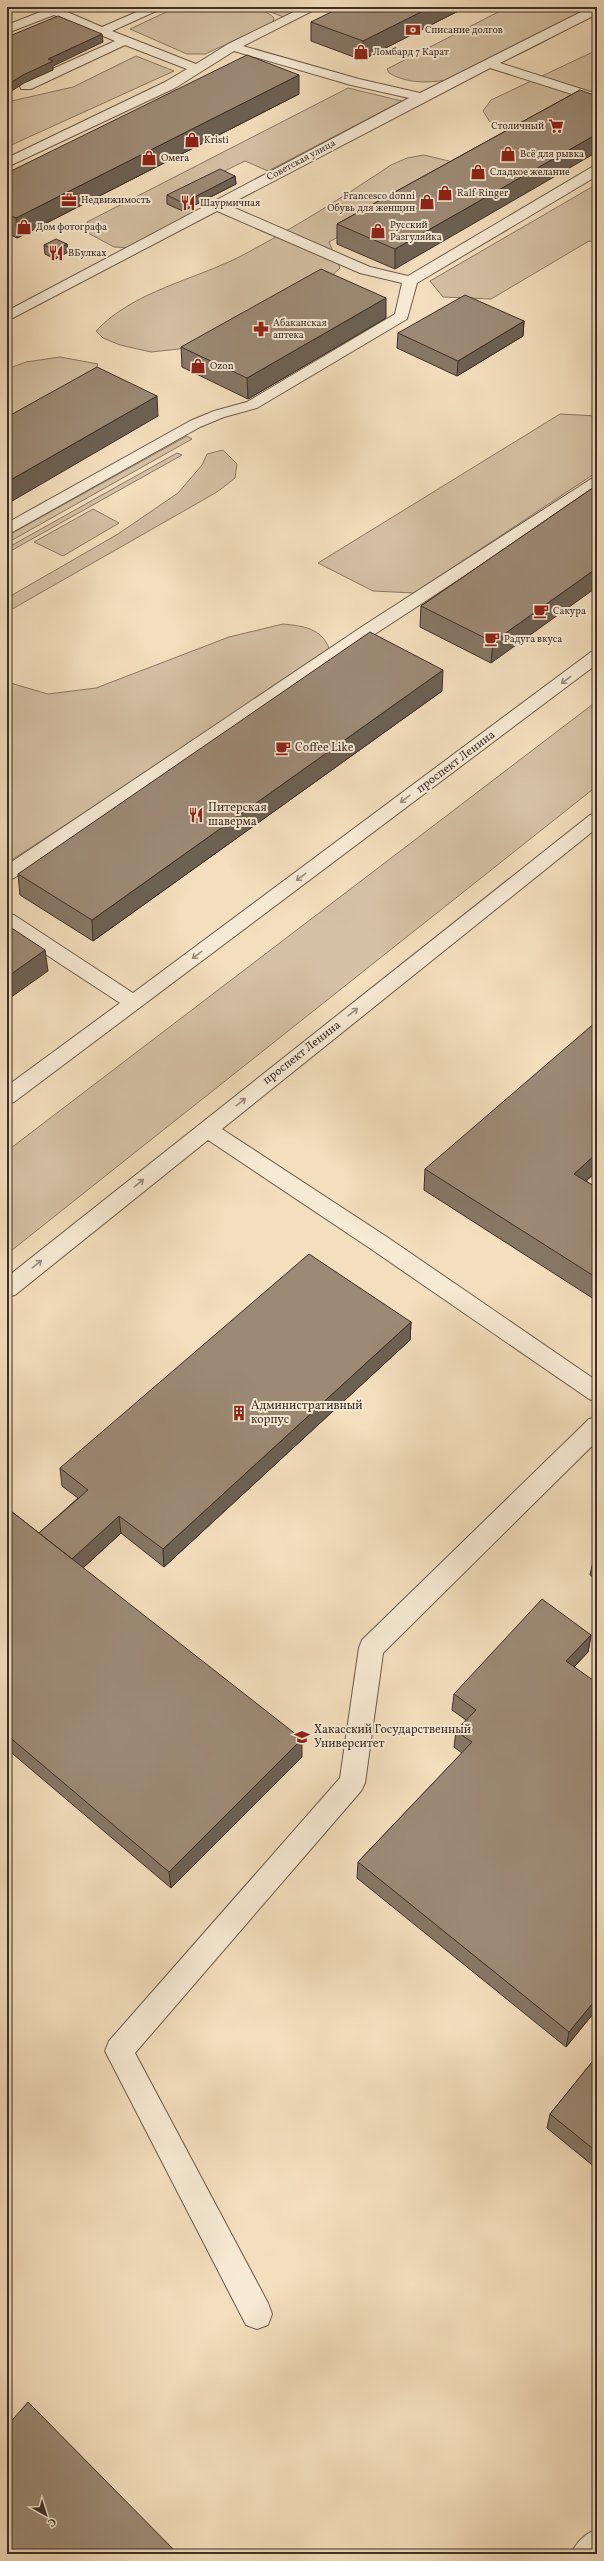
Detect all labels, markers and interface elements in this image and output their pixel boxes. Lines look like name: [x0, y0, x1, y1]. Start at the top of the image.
bank icon: Списание долгов: [404, 21, 422, 39]
place label: Списание долгов: [425, 23, 503, 37]
shop icon: Ломбард 7 Карат: [352, 43, 370, 61]
place label: Ломбард 7 Карат: [373, 45, 449, 59]
supermarket icon: Столичный: [547, 117, 565, 135]
place label: Столичный: [491, 119, 544, 133]
shop icon: Kristi: [183, 131, 201, 149]
place label: Kristi: [204, 133, 229, 147]
street label: Советская улица: [264, 136, 338, 184]
shop icon: Всё для рывка: [499, 145, 517, 163]
place label: Всё для рывка: [520, 147, 584, 161]
shop icon: Омега: [140, 149, 158, 167]
place label: Омега: [161, 151, 189, 165]
shop icon: Сладкое желание: [469, 163, 487, 181]
place label: Сладкое желание: [490, 165, 570, 179]
shop icon: Ralf Ringer: [436, 184, 454, 202]
place label: Ralf Ringer: [457, 186, 508, 200]
place label: Francesco donni Обувь для женщин: [327, 189, 415, 215]
office icon: Недвижимость: [60, 191, 78, 209]
place label: Недвижимость: [81, 193, 151, 207]
shop icon: Francesco donni Обувь для женщин: [418, 193, 436, 211]
restaurant icon: Шаурмичная: [179, 194, 197, 212]
place label: Шаурмичная: [200, 196, 260, 210]
shop icon: Дом фотографа: [15, 218, 33, 236]
place label: Русский Разгуляйка: [390, 218, 442, 244]
place label: Дом фотографа: [36, 220, 107, 234]
shop icon: Русский Разгуляйка: [369, 222, 387, 240]
restaurant icon: ВБулках: [47, 244, 65, 262]
place label: ВБулках: [68, 246, 106, 260]
place label: Абаканская аптека: [273, 316, 327, 342]
pharmacy icon: Абаканская аптека: [252, 320, 270, 338]
shop icon: Ozon: [189, 357, 207, 375]
place label: Ozon: [210, 359, 234, 373]
cafe icon: Сакура: [532, 602, 550, 620]
place label: Сакура: [553, 604, 586, 618]
cafe icon: Радуга вкуса: [483, 630, 501, 648]
place label: Радуга вкуса: [504, 632, 562, 646]
one-way arrow: [560, 676, 571, 684]
street label: проспект Ленина: [413, 727, 499, 797]
cafe icon: Coffee Like: [274, 739, 292, 757]
place label: Coffee Like: [295, 740, 354, 756]
one-way arrow: [400, 795, 411, 804]
place label: Питерская шаверма: [208, 800, 267, 830]
restaurant icon: Питерская шаверма: [187, 806, 205, 824]
one-way arrow: [296, 873, 307, 881]
one-way arrow: [192, 951, 203, 959]
one-way arrow: [348, 1008, 359, 1017]
street label: проспект Ленина: [260, 1018, 344, 1088]
one-way arrow: [235, 1098, 246, 1106]
one-way arrow: [134, 1179, 144, 1188]
one-way arrow: [32, 1260, 43, 1269]
place label: Административный корпус: [251, 1398, 363, 1428]
building icon: Административный корпус: [230, 1404, 248, 1422]
place label: Хакасский Государственный Университет: [314, 1722, 471, 1752]
school or university icon: Хакасский Государственный Университет: [293, 1728, 311, 1746]
north arrow: [26, 2495, 66, 2535]
text: С: [44, 2514, 59, 2530]

